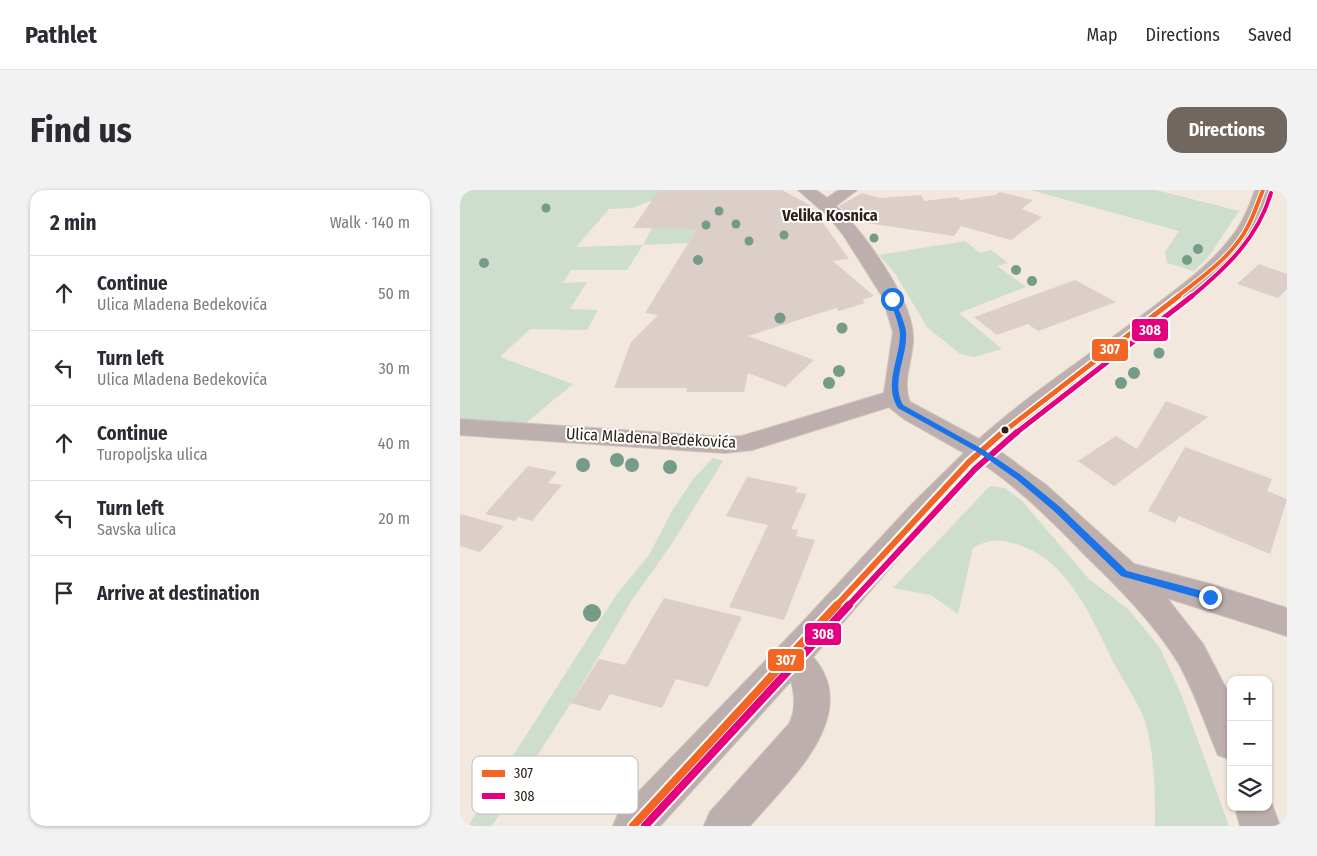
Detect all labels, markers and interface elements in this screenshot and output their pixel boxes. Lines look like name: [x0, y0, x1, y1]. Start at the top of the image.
text: Pathlet: [25, 21, 97, 49]
text: Map: [1086, 24, 1118, 46]
text: Directions: [1146, 24, 1220, 46]
text: Saved: [1248, 24, 1292, 46]
button: Directions: [1167, 107, 1287, 153]
text: Find us: [30, 109, 132, 151]
district label: Velika Kosnica: [781, 206, 878, 225]
text: 2 min: [50, 210, 97, 236]
text: Walk · 140 m: [330, 213, 410, 232]
text: Continue: [97, 272, 168, 295]
icon: ahead: [50, 279, 78, 307]
text: 50 m: [378, 284, 410, 303]
route start: [881, 288, 904, 311]
text: Ulica Mladena Bedekovića: [97, 295, 267, 314]
line badge: 308: [1131, 318, 1169, 342]
text: 308: [1138, 322, 1161, 339]
line badge: 307: [1091, 338, 1129, 362]
text: 307: [1099, 341, 1120, 358]
text: Turn left: [97, 347, 164, 370]
icon: left: [50, 354, 78, 382]
text: 30 m: [378, 359, 410, 378]
text: Ulica Mladena Bedekovića: [97, 370, 267, 389]
text: Continue: [97, 422, 168, 445]
street label: Ulica Mladena Bedekovića: [565, 424, 737, 452]
unlabelled marker: [1000, 425, 1010, 435]
icon: ahead: [50, 429, 78, 457]
text: 40 m: [378, 434, 410, 453]
text: Turopoljska ulica: [97, 445, 208, 464]
text: Turn left: [97, 497, 164, 520]
icon: left: [50, 504, 78, 532]
text: 20 m: [379, 509, 410, 528]
text: Savska ulica: [97, 520, 176, 539]
icon: arrive: [50, 579, 78, 607]
text: Arrive at destination: [97, 582, 260, 605]
route end: [1199, 586, 1222, 609]
line badge: 308: [804, 622, 842, 646]
text: 308: [811, 626, 834, 643]
line badge: 307: [767, 648, 805, 672]
text: 307: [775, 652, 796, 669]
map controls: [1227, 676, 1272, 811]
button: +: [1227, 676, 1272, 721]
button: −: [1227, 721, 1272, 766]
legend: [472, 756, 638, 814]
text: 307: [514, 765, 533, 782]
button: layers: [1227, 766, 1272, 811]
text: 308: [514, 788, 535, 805]

